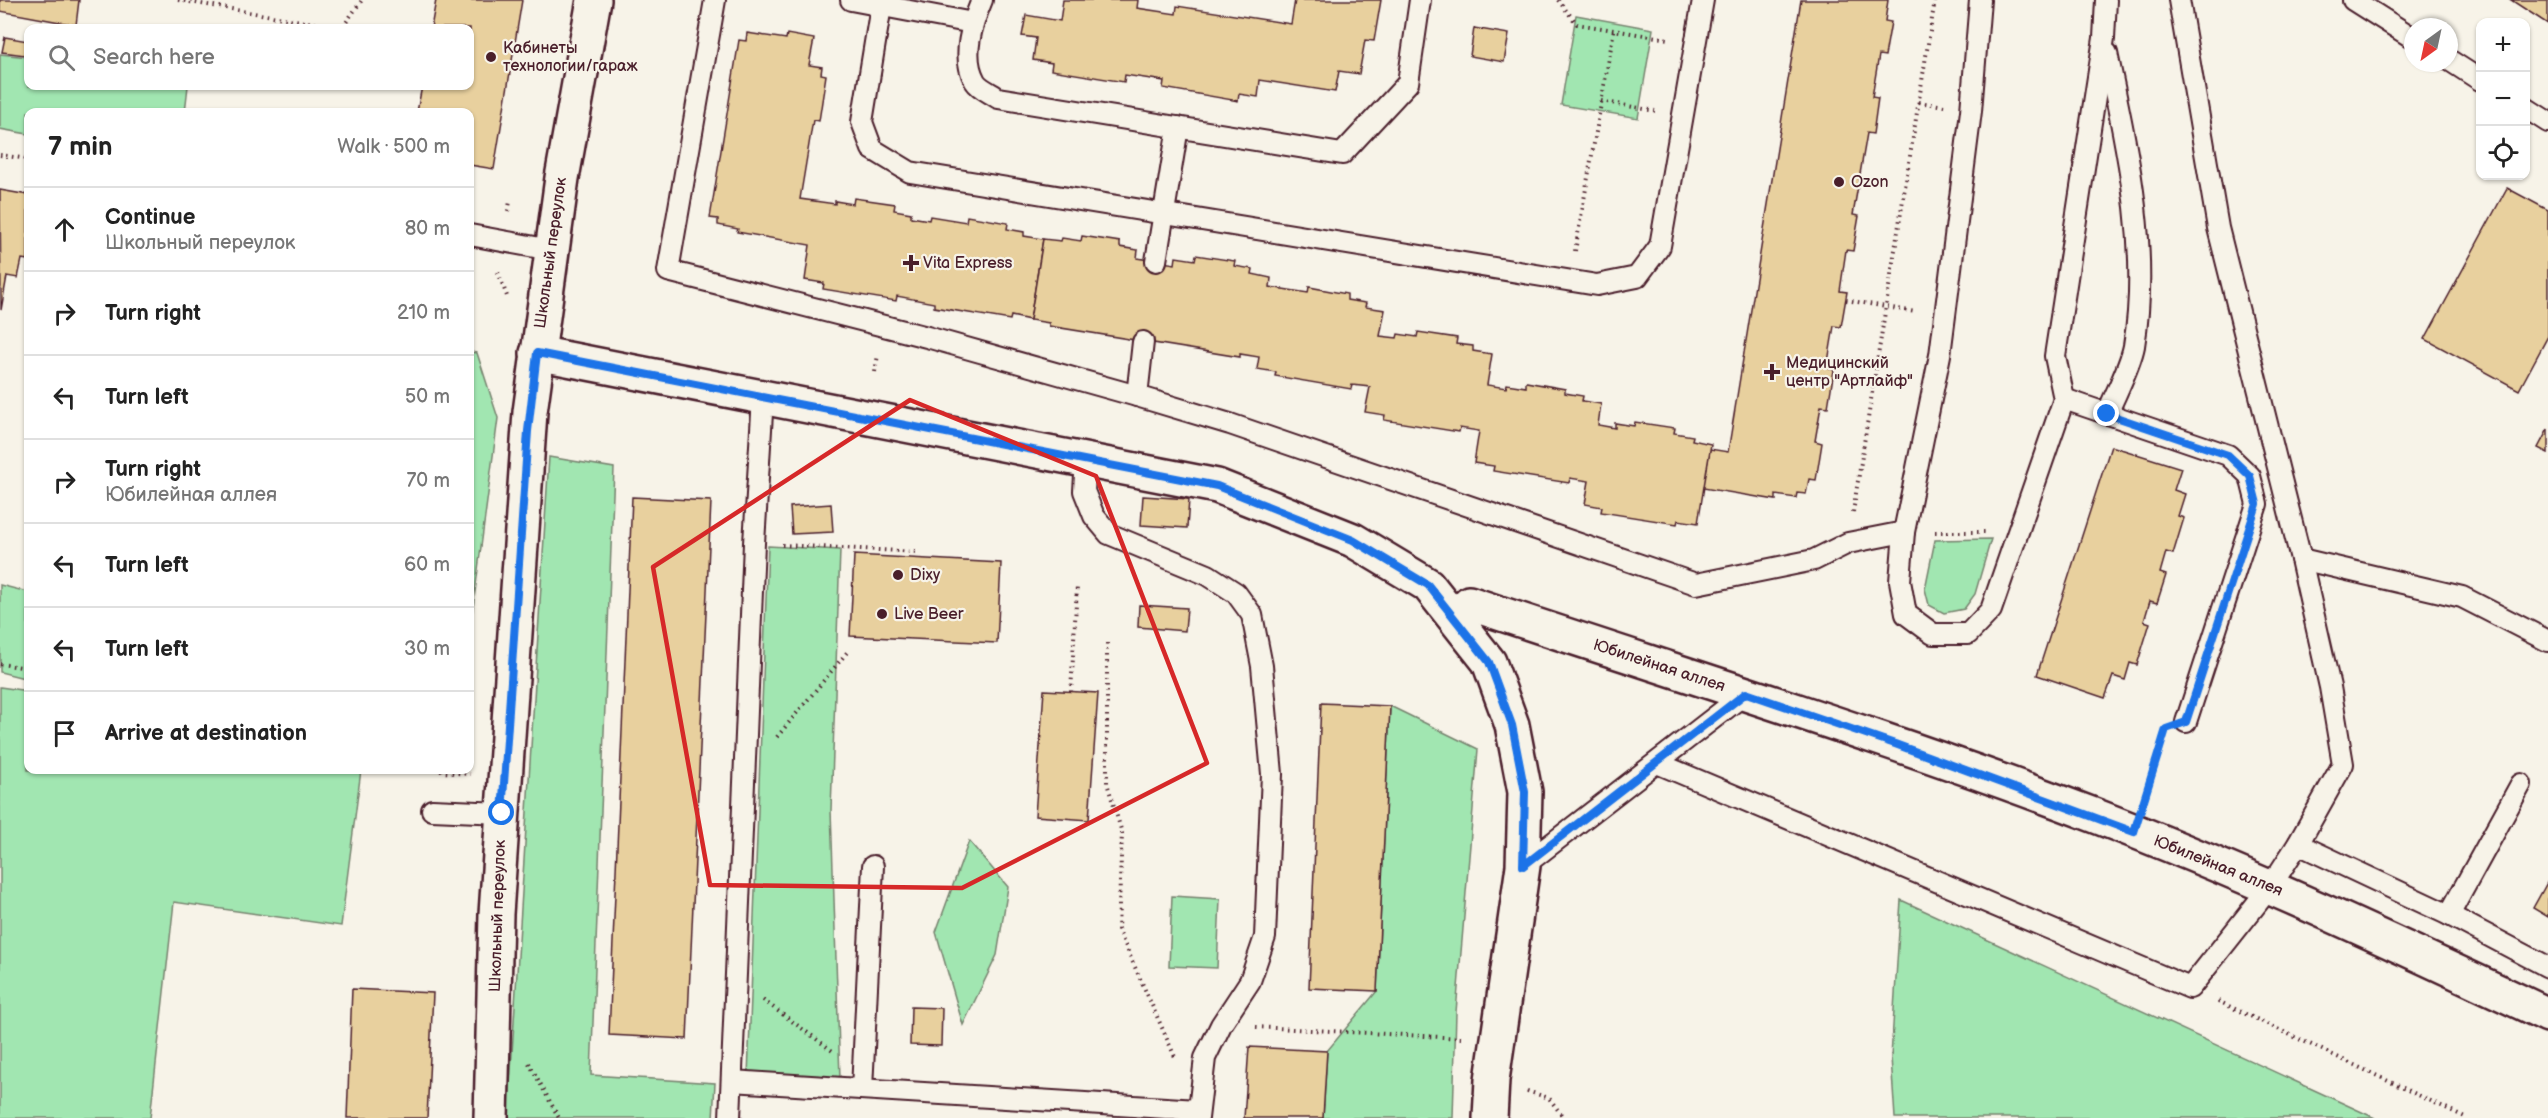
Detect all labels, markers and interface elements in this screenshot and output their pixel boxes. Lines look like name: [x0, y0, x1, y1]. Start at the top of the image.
north arrow: [2404, 18, 2458, 72]
map controls: [2476, 18, 2530, 180]
button: +: [2476, 18, 2530, 72]
search box: [24, 24, 474, 90]
place label: Кабинеты технологии/гараж: [503, 39, 638, 76]
icon: search: [45, 41, 78, 74]
text: Search here: [93, 44, 215, 71]
marker: Кабинеты технологии/гараж: [484, 50, 498, 64]
button: −: [2476, 72, 2530, 126]
button: locate: [2476, 126, 2530, 180]
text: 7 min: [48, 132, 112, 163]
text: Walk · 500 m: [337, 135, 450, 159]
place label: Ozon: [1851, 173, 1889, 192]
marker: Ozon: [1832, 175, 1846, 189]
street label: Школьный переулок: [531, 176, 571, 330]
text: Continue: [105, 204, 195, 231]
icon: ahead: [48, 213, 81, 246]
text: 80 m: [405, 217, 450, 241]
text: Школьный переулок: [105, 231, 295, 255]
place label: Vita Express: [923, 254, 1013, 273]
marker: Vita Express: [904, 256, 918, 270]
icon: right: [48, 297, 81, 330]
text: Turn right: [105, 300, 201, 327]
text: 210 m: [397, 301, 450, 325]
place label: Медицинский центр "Артлайф": [1786, 354, 1913, 391]
marker: Медицинский центр "Артлайф": [1763, 363, 1781, 381]
icon: left: [48, 381, 81, 414]
text: Turn left: [105, 384, 189, 411]
text: 50 m: [405, 385, 450, 409]
route end: [2093, 400, 2119, 426]
text: Turn right: [105, 456, 201, 483]
icon: right: [48, 465, 81, 498]
text: 70 m: [406, 469, 450, 493]
text: Юбилейная аллея: [105, 483, 277, 507]
icon: left: [48, 549, 81, 582]
text: Turn left: [105, 552, 189, 579]
text: 60 m: [404, 553, 450, 577]
place label: Dixy: [910, 566, 941, 585]
marker: Dixy: [891, 568, 905, 582]
place label: Live Beer: [894, 605, 964, 624]
marker: Live Beer: [875, 607, 889, 621]
icon: left: [48, 633, 81, 666]
text: Turn left: [105, 636, 189, 663]
street label: Юбилейная аллея: [1591, 636, 1728, 696]
text: 30 m: [404, 637, 450, 661]
icon: arrive: [48, 717, 81, 750]
text: Arrive at destination: [105, 720, 307, 747]
route start: [488, 799, 514, 825]
street label: Юбилейная аллея: [2151, 831, 2285, 901]
street label: Школьный переулок: [486, 839, 510, 992]

